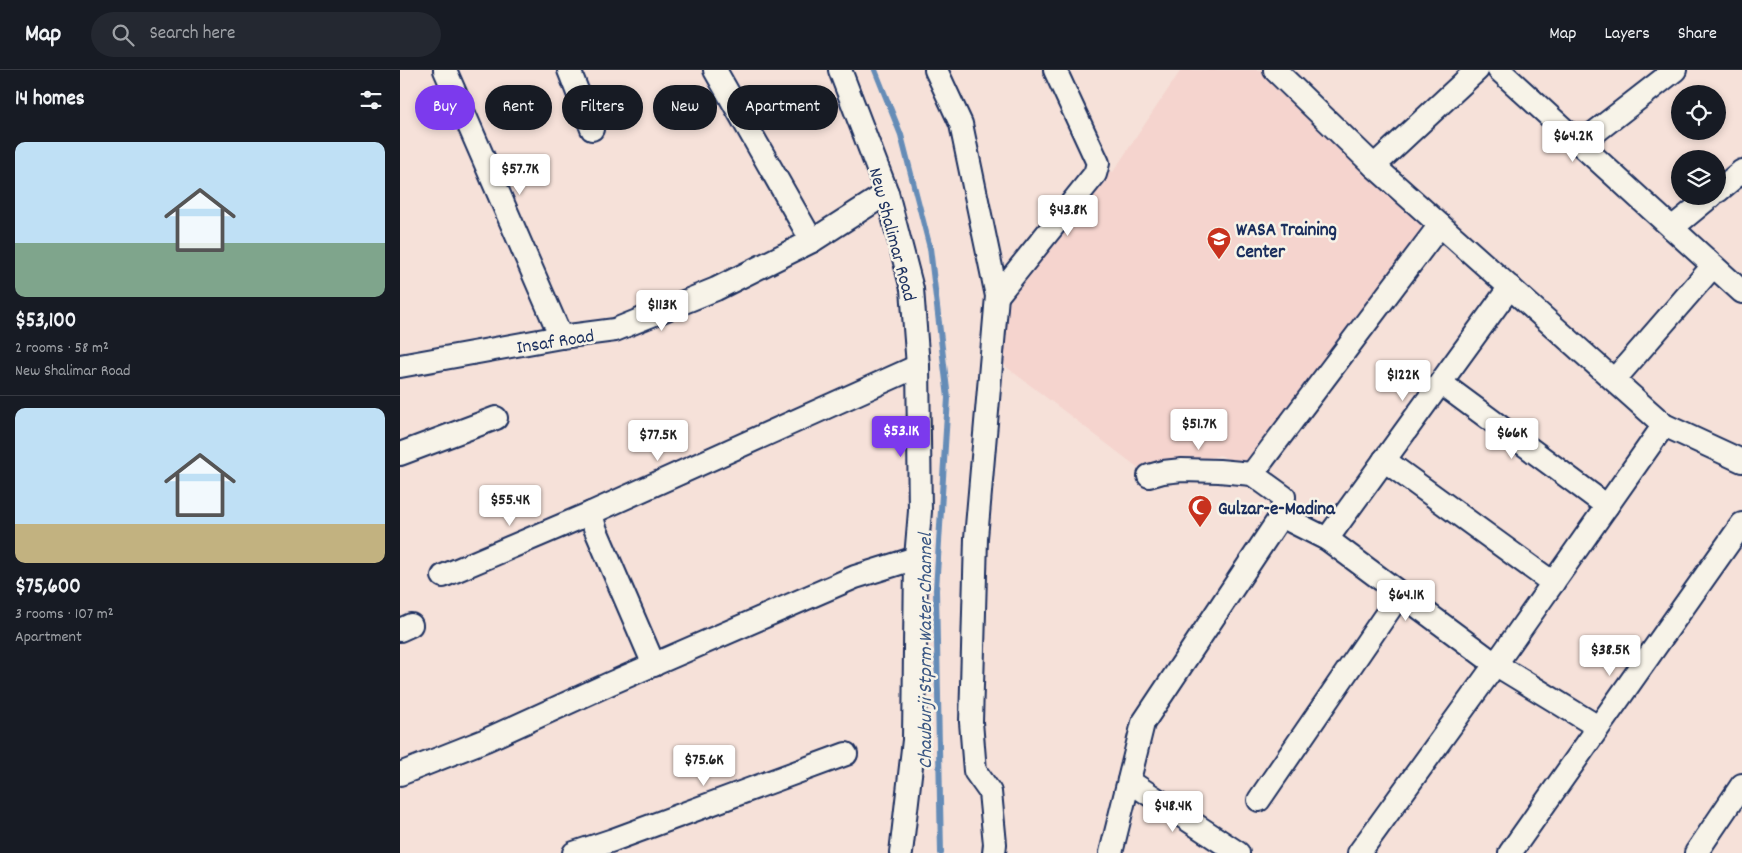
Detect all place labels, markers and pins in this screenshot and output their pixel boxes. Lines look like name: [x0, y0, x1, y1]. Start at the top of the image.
pin: $64.2K: [1532, 121, 1614, 163]
pin: $57.7K: [479, 154, 561, 196]
pin: $43.8K: [1027, 194, 1109, 237]
place label: WASA Training Center: [1236, 218, 1337, 267]
school or university icon: WASA Training Center: [1206, 226, 1232, 260]
pin: $113K: [627, 290, 697, 332]
pin: $122K: [1368, 360, 1438, 402]
pin: $51.7K: [1158, 408, 1240, 451]
pin: $53.1K: [860, 416, 942, 458]
pin: $66K: [1482, 418, 1542, 460]
pin: $77.5K: [617, 420, 699, 462]
pin: $55.4K: [469, 484, 551, 527]
mosque icon: Gulzar-e-Madina: [1187, 494, 1213, 528]
place label: Gulzar-e-Madina: [1218, 497, 1336, 524]
pin: $64.1K: [1365, 580, 1447, 622]
pin: $38.5K: [1569, 634, 1651, 677]
pin: $75.6K: [663, 744, 745, 787]
pin: $48.4K: [1132, 790, 1214, 833]

